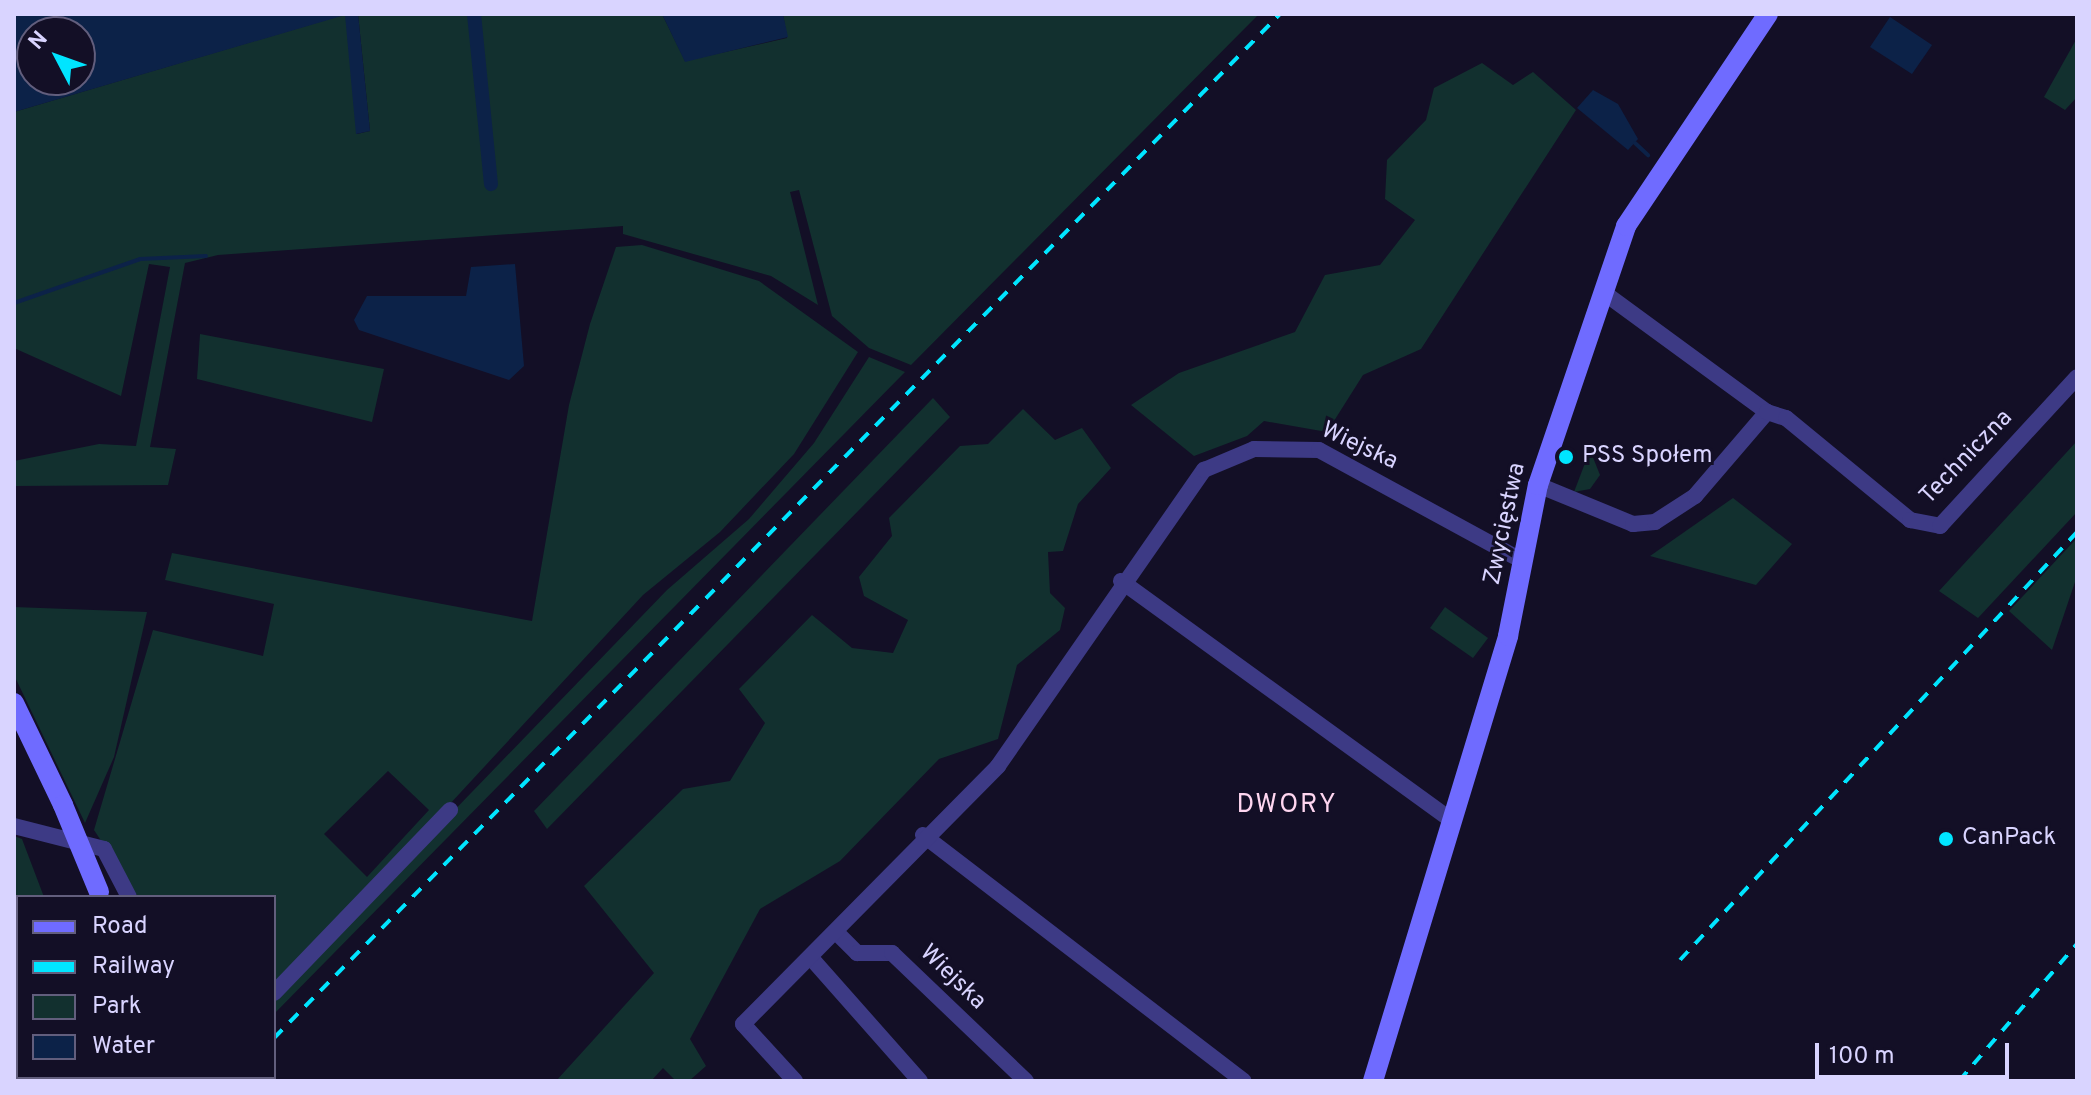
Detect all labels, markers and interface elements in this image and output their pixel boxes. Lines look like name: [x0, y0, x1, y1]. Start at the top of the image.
north arrow: [16, 16, 96, 96]
text: N: [24, 26, 54, 56]
street label: Techniczna: [1915, 405, 2019, 511]
street label: Wiejska: [1316, 417, 1402, 477]
place label: PSS Społem: [1582, 443, 1713, 471]
marker: PSS Społem: [1557, 448, 1575, 466]
street label: Zwycięstwa: [1479, 460, 1533, 588]
district label: DWORY: [1236, 790, 1338, 822]
place label: CanPack: [1962, 825, 2056, 853]
marker: CanPack: [1937, 830, 1955, 848]
legend: [16, 895, 276, 1079]
text: Road: [92, 912, 148, 942]
street label: Wiejska: [913, 939, 991, 1017]
text: Railway: [92, 952, 175, 982]
text: Park: [92, 992, 142, 1022]
scale bar: [1819, 1027, 2013, 1077]
text: Water: [92, 1032, 155, 1062]
text: 100 m: [1829, 1042, 1895, 1072]

